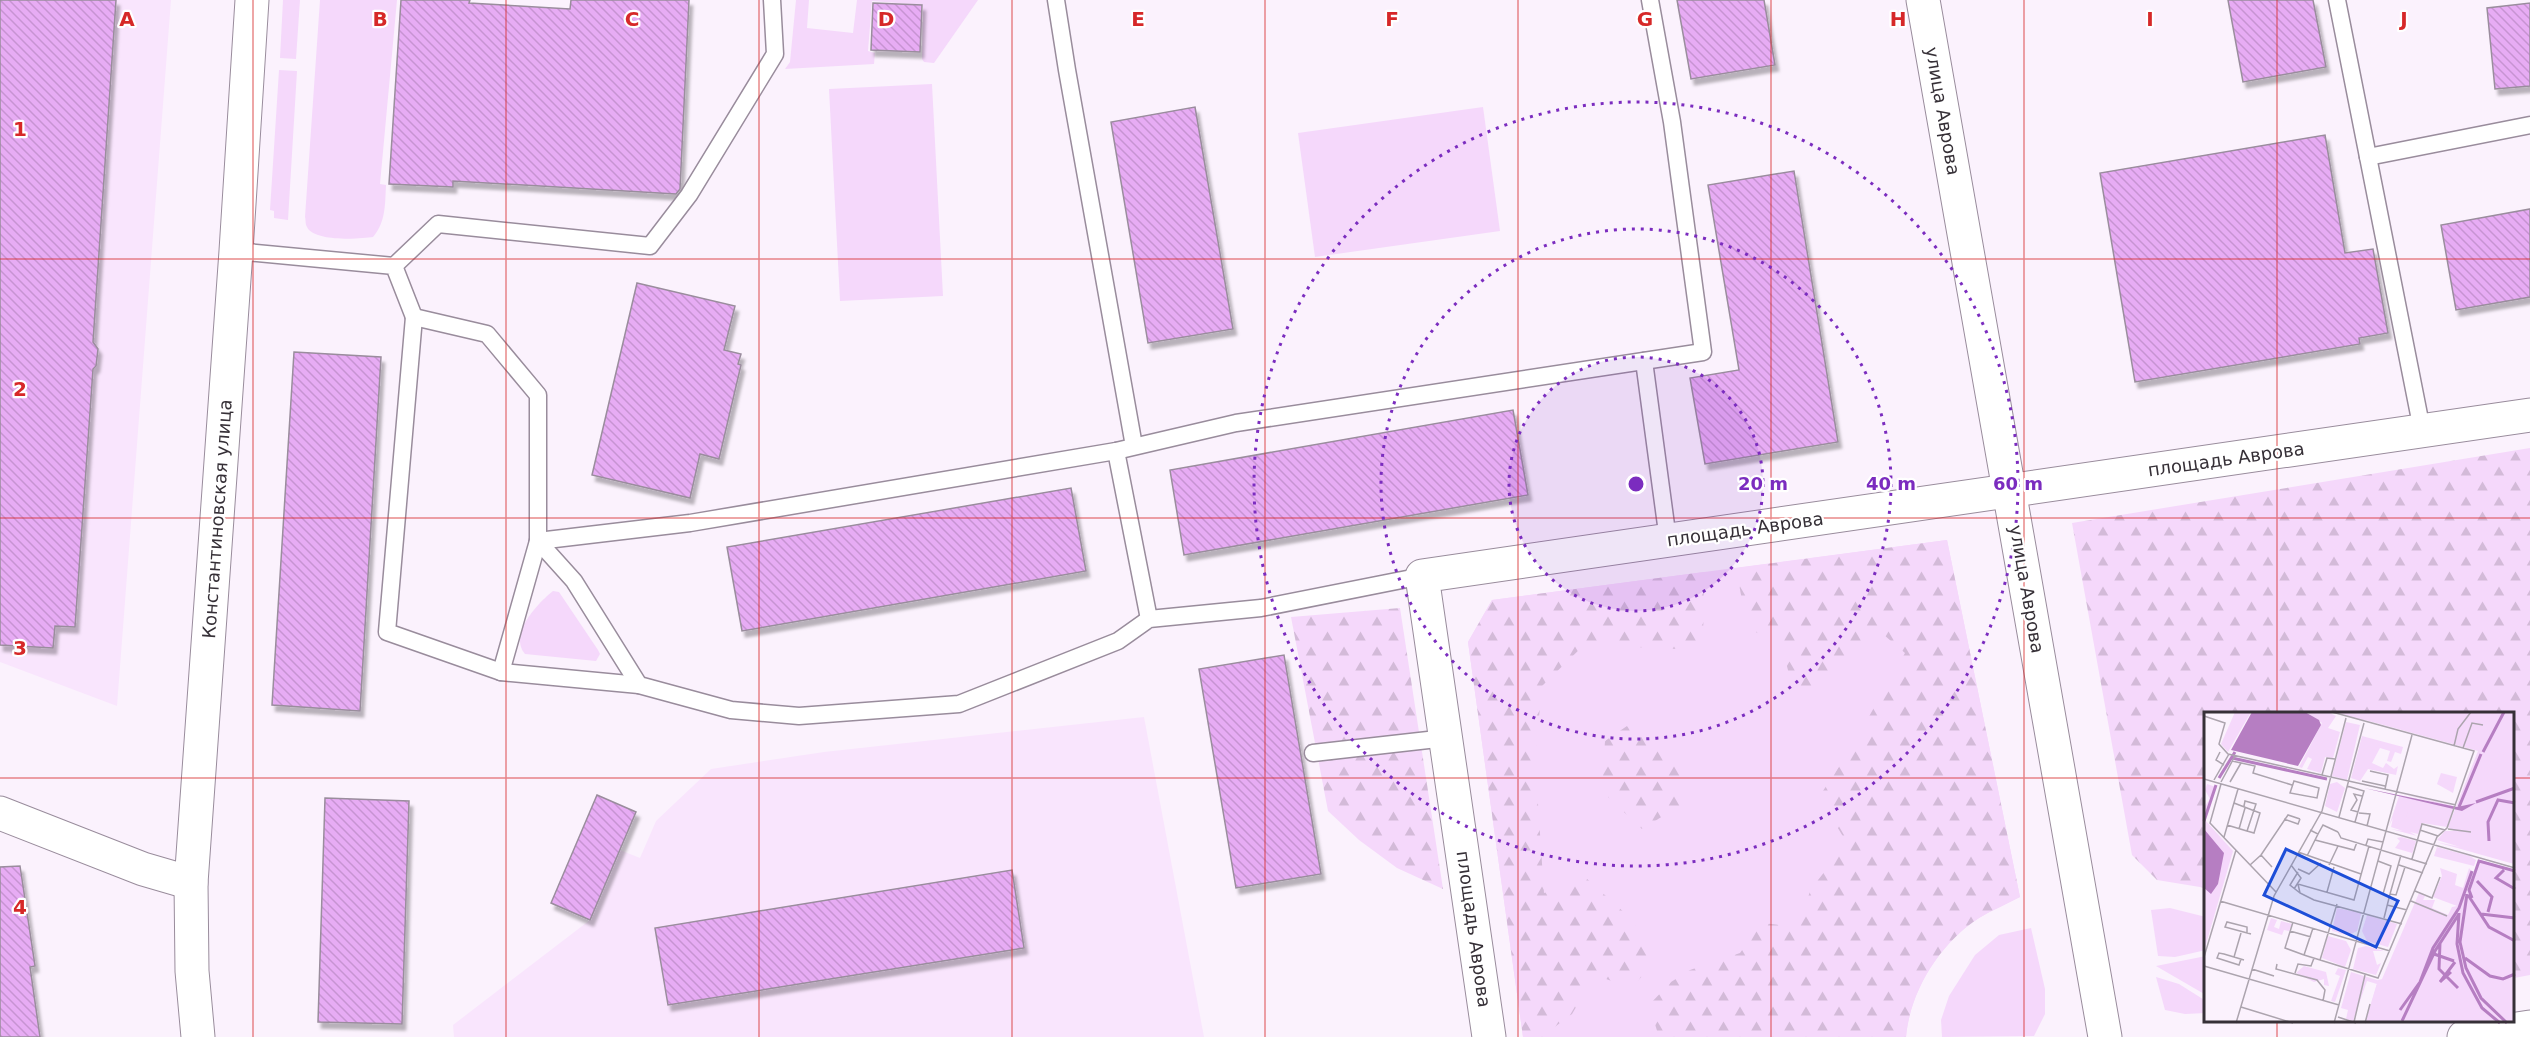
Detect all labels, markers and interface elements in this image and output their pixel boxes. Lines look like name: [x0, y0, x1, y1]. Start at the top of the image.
text: A: [119, 7, 135, 31]
text: B: [372, 7, 388, 31]
text: C: [625, 7, 639, 31]
text: D: [878, 7, 894, 31]
text: E: [1131, 7, 1145, 31]
text: F: [1385, 7, 1399, 31]
text: G: [1637, 7, 1653, 31]
text: H: [1890, 7, 1906, 31]
text: I: [2146, 7, 2154, 31]
text: J: [2398, 7, 2408, 31]
street label: улица Аврова: [1921, 45, 1965, 177]
text: 1: [13, 117, 27, 141]
text: 2: [13, 377, 27, 401]
street label: Константиновская улица: [198, 399, 236, 639]
street label: площадь Аврова: [2146, 438, 2306, 480]
text: 20 m: [1738, 473, 1788, 494]
text: 40 m: [1866, 473, 1916, 494]
text: 60 m: [1993, 473, 2043, 494]
centre of rings: [1626, 474, 1646, 494]
street label: площадь Аврова: [1665, 508, 1825, 550]
street label: улица Аврова: [2005, 523, 2049, 655]
text: 3: [13, 636, 27, 660]
inset map: [2204, 712, 2515, 1022]
street label: площадь Аврова: [1453, 849, 1495, 1009]
text: 4: [13, 895, 27, 919]

